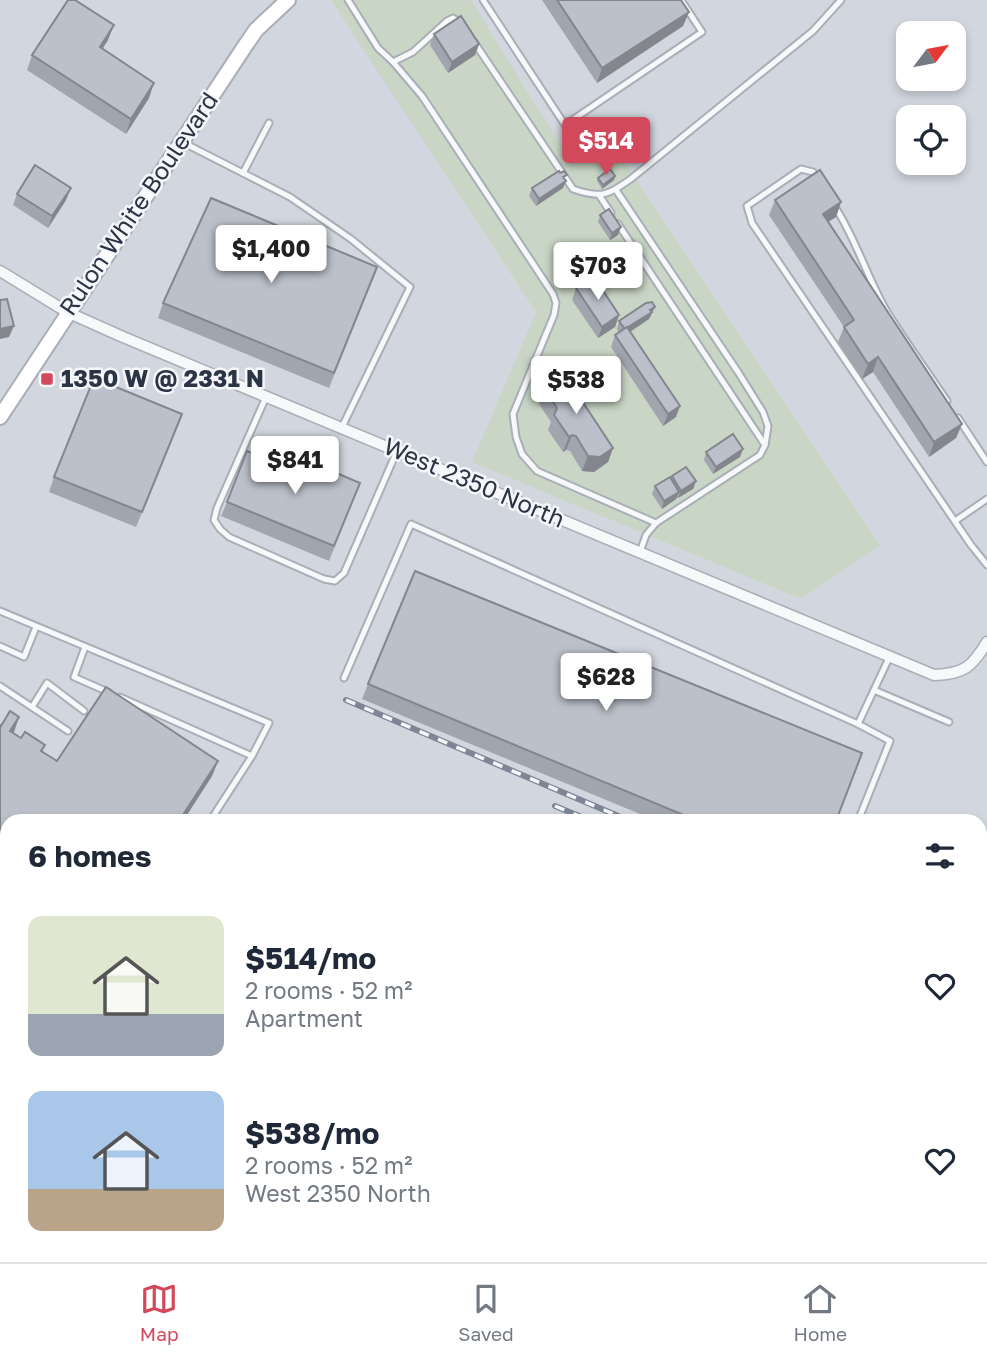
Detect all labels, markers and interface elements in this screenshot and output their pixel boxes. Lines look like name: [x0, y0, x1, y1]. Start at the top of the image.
north arrow: [896, 21, 966, 91]
map controls: [896, 21, 966, 175]
street label: Rulon White Boulevard: [52, 86, 223, 320]
button: locate: [896, 105, 966, 175]
pin: $514: [565, 118, 647, 177]
text: $514: [578, 126, 634, 154]
pin: $1,400: [214, 226, 328, 285]
text: $1,400: [232, 234, 310, 262]
pin: $703: [557, 243, 639, 302]
text: $703: [570, 251, 626, 279]
pin: $538: [535, 356, 617, 416]
place label: 1350 W @ 2331 N: [61, 363, 264, 392]
text: $538: [547, 365, 605, 393]
marker: 1350 W @ 2331 N: [39, 371, 55, 387]
street label: West 2350 North: [380, 430, 570, 533]
pin: $841: [254, 436, 336, 496]
text: $841: [267, 445, 323, 473]
pin: $628: [565, 654, 647, 713]
text: $628: [577, 662, 635, 690]
icon: filters: [921, 837, 959, 875]
text: 6 homes: [28, 838, 151, 874]
text: $514/mo: [245, 940, 376, 976]
icon: home: [84, 944, 168, 1028]
icon: heart: [921, 967, 959, 1005]
text: 2 rooms · 52 m²: [245, 976, 412, 1004]
text: Apartment: [245, 1004, 363, 1032]
text: $538/mo: [245, 1115, 380, 1151]
icon: home: [84, 1119, 168, 1203]
icon: heart: [921, 1142, 959, 1180]
text: 2 rooms · 52 m²: [245, 1151, 412, 1179]
text: West 2350 North: [245, 1179, 431, 1207]
tab: Map: [140, 1280, 179, 1345]
tab: Saved: [458, 1280, 514, 1345]
tab: Home: [793, 1280, 847, 1345]

